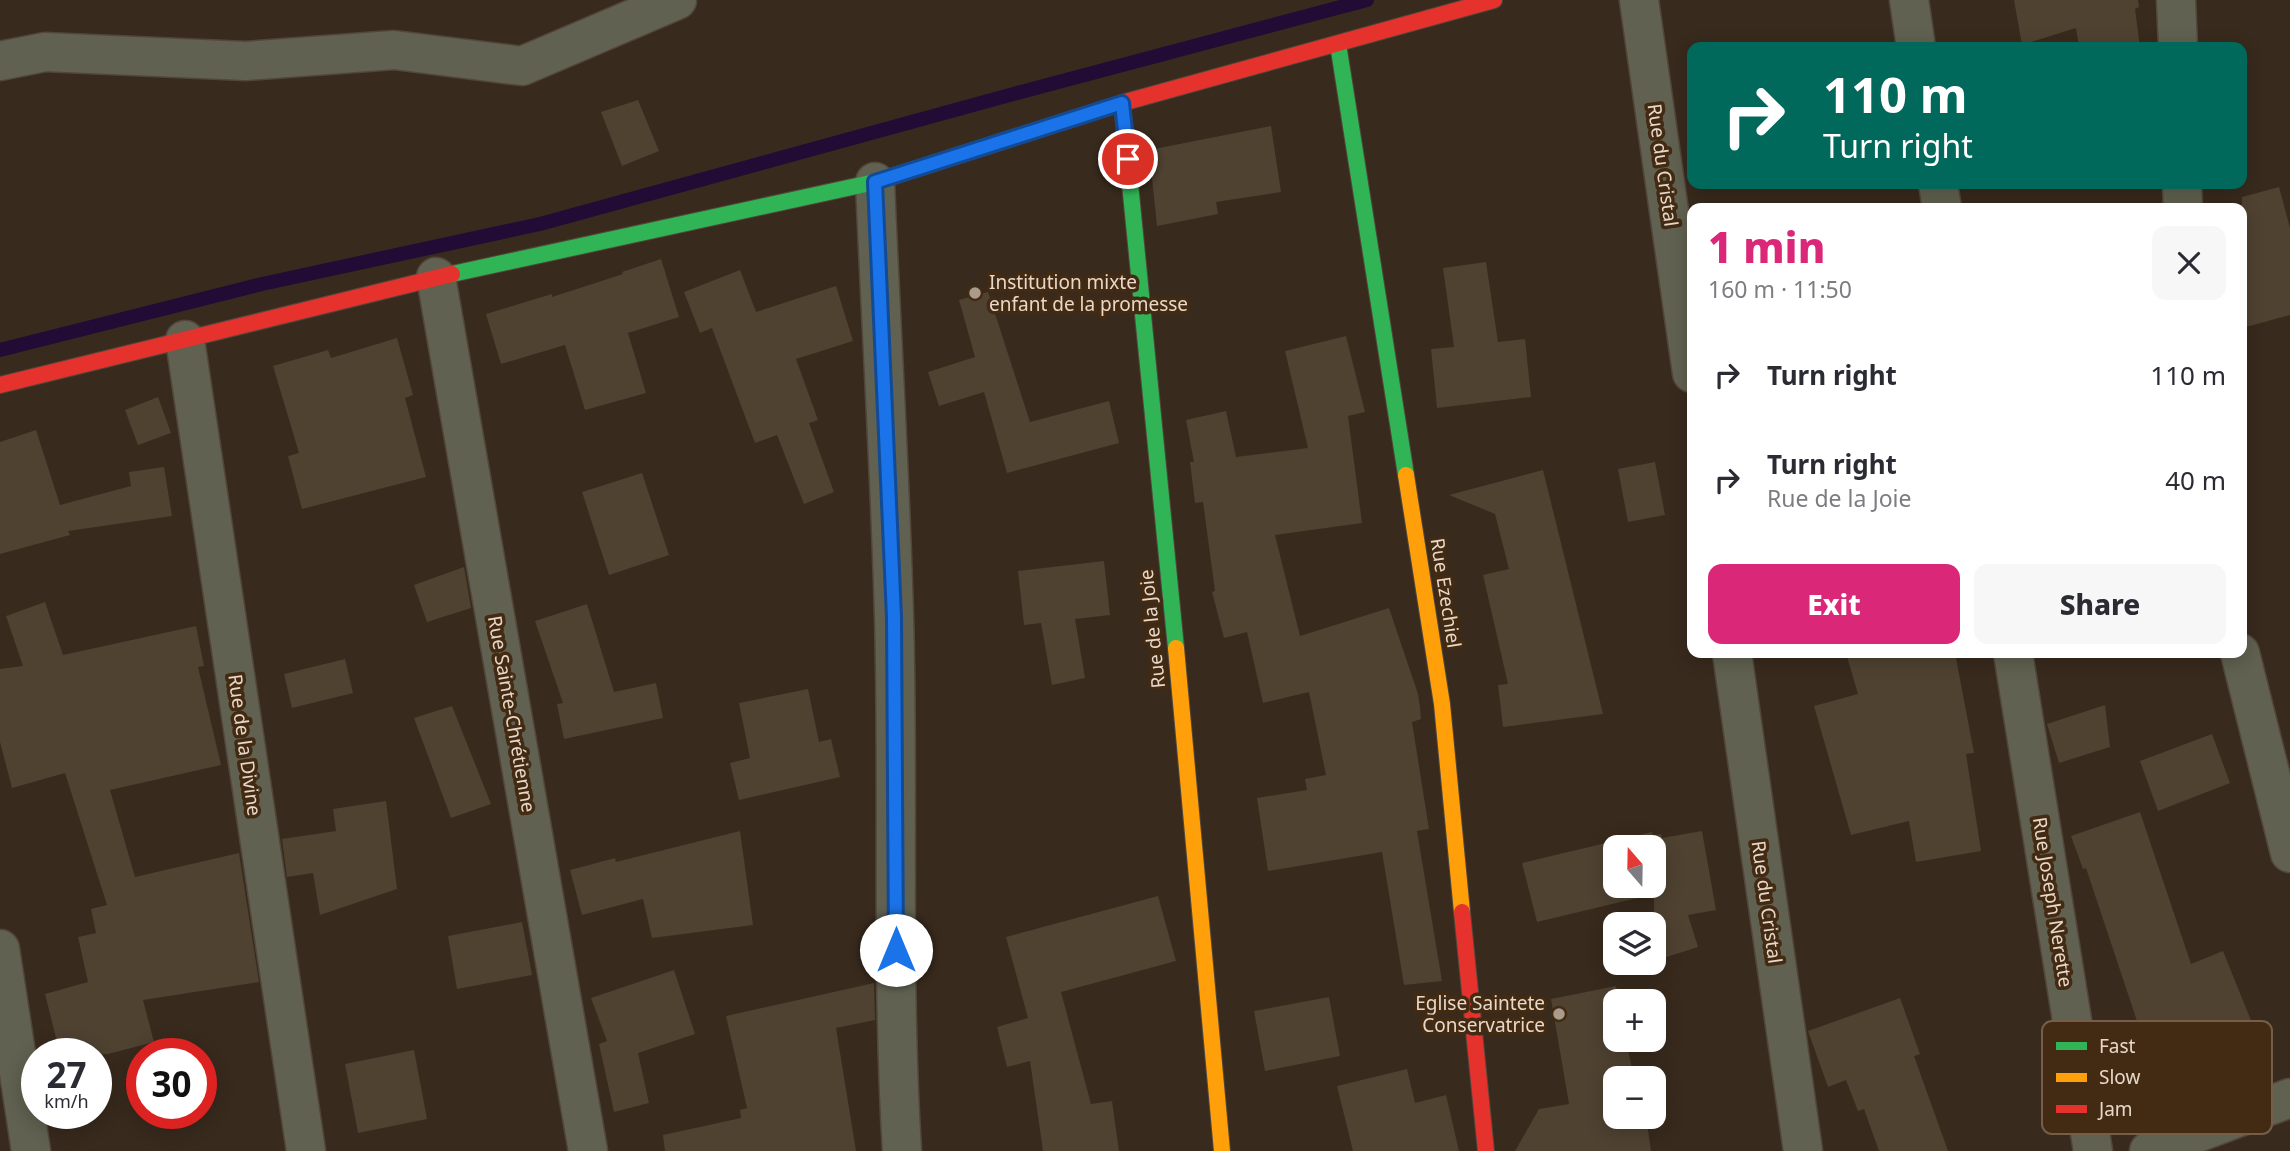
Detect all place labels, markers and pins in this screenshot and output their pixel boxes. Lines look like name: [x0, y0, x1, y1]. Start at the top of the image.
pin: [1098, 129, 1158, 189]
place label: Institution mixte enfant de la promesse: [989, 269, 1188, 317]
marker: Institution mixte enfant de la promesse: [967, 285, 983, 301]
place label: Eglise Saintete Conservatrice: [1415, 990, 1545, 1038]
marker: Eglise Saintete Conservatrice: [1551, 1006, 1567, 1022]

